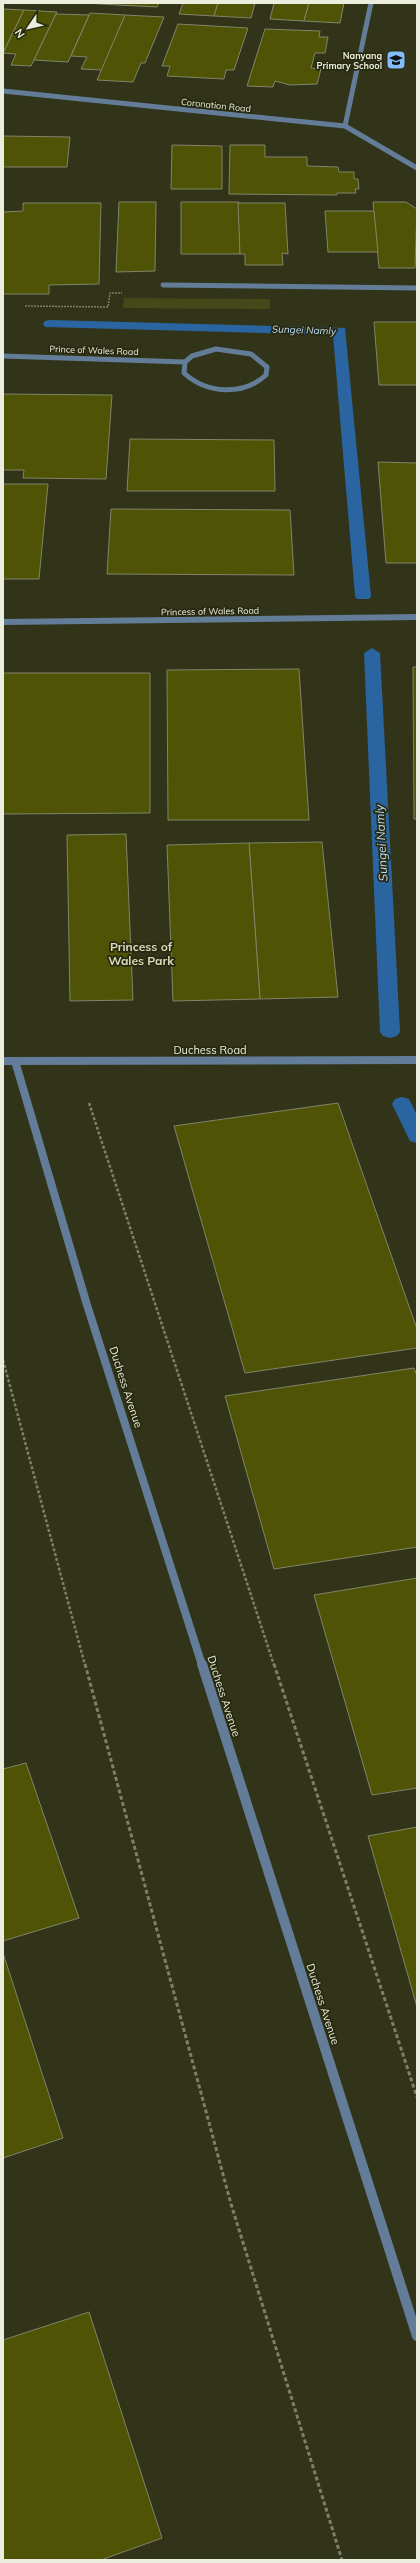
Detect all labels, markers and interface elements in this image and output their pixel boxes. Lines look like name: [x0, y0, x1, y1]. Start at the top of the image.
north arrow: [8, 8, 48, 48]
text: N: [12, 26, 28, 41]
school or university icon: Nanyang Primary School: [385, 49, 407, 71]
place label: Nanyang Primary School: [317, 50, 382, 72]
street label: Coronation Road: [181, 96, 251, 114]
water label: Sungei Namly: [272, 322, 337, 338]
street label: Prince of Wales Road: [49, 343, 139, 357]
street label: Princess of Wales Road: [161, 605, 259, 617]
water label: Sungei Namly: [371, 803, 391, 882]
district label: Princess of Wales Park: [108, 939, 174, 968]
street label: Duchess Road: [173, 1043, 247, 1057]
street label: Duchess Avenue: [106, 1345, 146, 1429]
street label: Duchess Avenue: [204, 1654, 244, 1738]
street label: Duchess Avenue: [303, 1962, 343, 2046]

